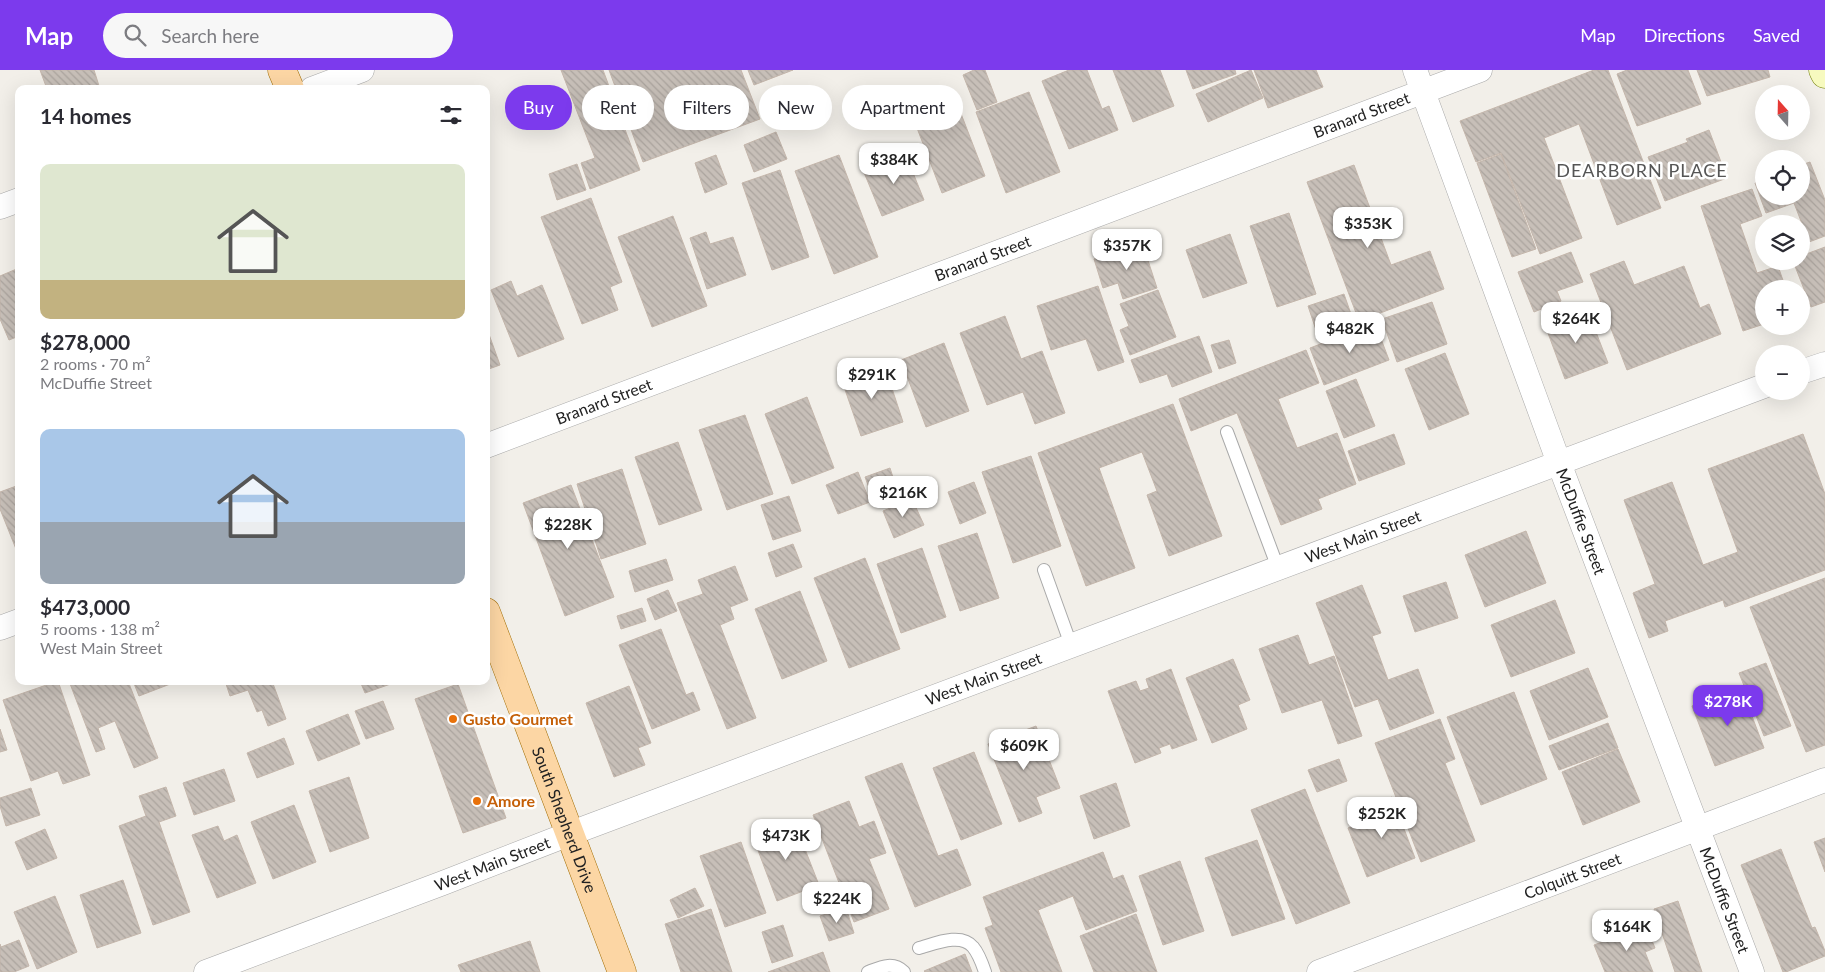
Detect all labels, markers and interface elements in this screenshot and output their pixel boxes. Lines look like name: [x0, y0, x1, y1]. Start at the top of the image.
search box: [103, 13, 453, 58]
text: Map: [25, 21, 73, 50]
icon: search: [121, 21, 149, 49]
text: Search here: [161, 24, 259, 47]
text: Map: [1580, 24, 1616, 46]
text: Directions: [1644, 24, 1725, 46]
text: Saved: [1753, 24, 1800, 46]
chip: Buy: [505, 85, 572, 130]
chip: Rent: [582, 85, 654, 130]
chip: Filters: [664, 85, 749, 130]
chip: New: [759, 85, 832, 130]
chip: Apartment: [842, 85, 963, 130]
north arrow: [1755, 85, 1810, 140]
map controls: [1755, 85, 1810, 400]
street label: Branard Street: [1310, 87, 1412, 141]
icon: filters: [437, 101, 465, 129]
text: 14 homes: [40, 103, 131, 128]
pin: $384K: [859, 142, 929, 185]
text: $384K: [870, 149, 918, 168]
button: locate: [1755, 150, 1810, 205]
district label: DEARBORN PLACE: [1556, 159, 1728, 181]
icon: home: [208, 196, 298, 286]
pin: $353K: [1333, 206, 1403, 249]
text: $353K: [1344, 213, 1392, 232]
button: layers: [1755, 215, 1810, 270]
pin: $357K: [1092, 228, 1162, 271]
street label: Branard Street: [932, 231, 1034, 285]
text: $357K: [1103, 235, 1151, 254]
button: +: [1755, 280, 1810, 335]
pin: $264K: [1541, 302, 1611, 344]
text: $264K: [1552, 308, 1600, 327]
pin: $482K: [1315, 312, 1385, 354]
text: $482K: [1326, 318, 1374, 337]
text: $278,000: [40, 329, 130, 354]
button: −: [1755, 345, 1810, 400]
text: 2 rooms · 70 m²: [40, 354, 151, 373]
pin: $291K: [837, 358, 907, 400]
text: $291K: [848, 364, 896, 383]
text: McDuffie Street: [40, 373, 152, 392]
street label: Branard Street: [553, 374, 655, 428]
icon: home: [208, 461, 298, 551]
street label: McDuffie Street: [1553, 465, 1610, 577]
pin: $216K: [868, 476, 938, 518]
text: $216K: [879, 482, 927, 501]
street label: West Main Street: [1302, 505, 1423, 566]
pin: $228K: [533, 508, 603, 550]
text: $228K: [544, 514, 592, 533]
text: $473,000: [40, 594, 130, 619]
text: 5 rooms · 138 m²: [40, 619, 160, 638]
text: West Main Street: [40, 638, 162, 657]
street label: West Main Street: [923, 648, 1044, 709]
pin: $278K: [1693, 684, 1763, 727]
text: $278K: [1704, 691, 1752, 710]
place label: Gusto Gourmet: [463, 709, 573, 728]
marker: Gusto Gourmet: [447, 713, 459, 725]
pin: $609K: [989, 728, 1059, 771]
text: $609K: [1000, 735, 1048, 754]
street label: South Shepherd Drive: [529, 744, 601, 895]
place label: Amore: [486, 791, 535, 810]
marker: Amore: [471, 795, 483, 807]
pin: $252K: [1347, 796, 1417, 839]
text: $252K: [1358, 803, 1406, 822]
pin: $473K: [751, 818, 821, 861]
text: $473K: [762, 825, 810, 844]
street label: West Main Street: [432, 832, 553, 894]
street label: McDuffie Street: [1696, 844, 1754, 956]
street label: Colquitt Street: [1521, 848, 1624, 902]
pin: $224K: [802, 882, 872, 924]
text: $224K: [813, 888, 861, 907]
pin: $164K: [1592, 910, 1662, 952]
text: $164K: [1603, 916, 1651, 935]

